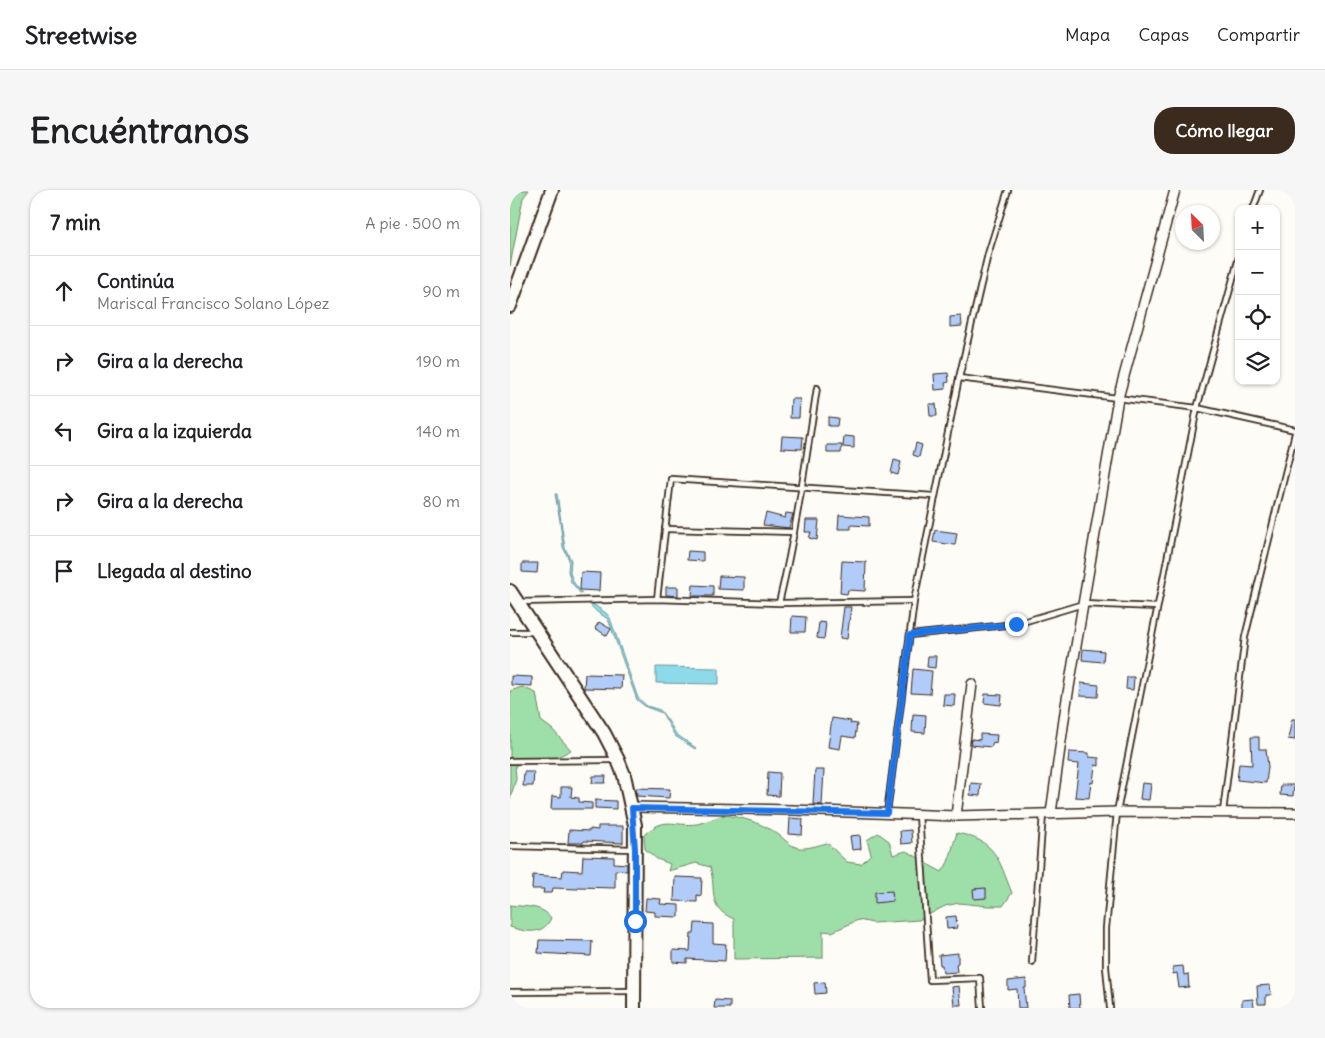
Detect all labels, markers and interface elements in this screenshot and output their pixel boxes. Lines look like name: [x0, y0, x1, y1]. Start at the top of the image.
text: Streetwise: [25, 20, 137, 50]
text: Mapa: [1065, 23, 1110, 46]
text: Capas: [1138, 23, 1189, 46]
text: Compartir: [1217, 23, 1300, 46]
button: Cómo llegar: [1154, 107, 1295, 154]
text: Encuéntranos: [30, 108, 249, 152]
north arrow: [1175, 205, 1220, 250]
map controls: [1235, 205, 1280, 385]
button: +: [1235, 205, 1280, 250]
text: 7 min: [50, 209, 101, 236]
text: A pie · 500 m: [365, 213, 460, 233]
button: −: [1235, 250, 1280, 295]
text: Continúa: [97, 269, 174, 293]
icon: ahead: [50, 277, 78, 305]
text: 90 m: [422, 281, 460, 301]
text: Mariscal Francisco Solano López: [97, 293, 329, 313]
button: locate: [1235, 295, 1280, 340]
button: layers: [1235, 340, 1280, 385]
icon: right: [50, 347, 78, 375]
text: Gira a la derecha: [97, 349, 243, 373]
text: 190 m: [416, 351, 460, 371]
icon: left: [50, 417, 78, 445]
text: Gira a la izquierda: [97, 419, 252, 443]
text: 140 m: [416, 421, 460, 441]
icon: right: [50, 487, 78, 515]
text: Gira a la derecha: [97, 489, 243, 513]
text: 80 m: [422, 491, 460, 511]
icon: arrive: [50, 557, 78, 585]
text: Llegada al destino: [97, 559, 252, 583]
route end: [1005, 613, 1028, 636]
route start: [624, 910, 647, 933]

